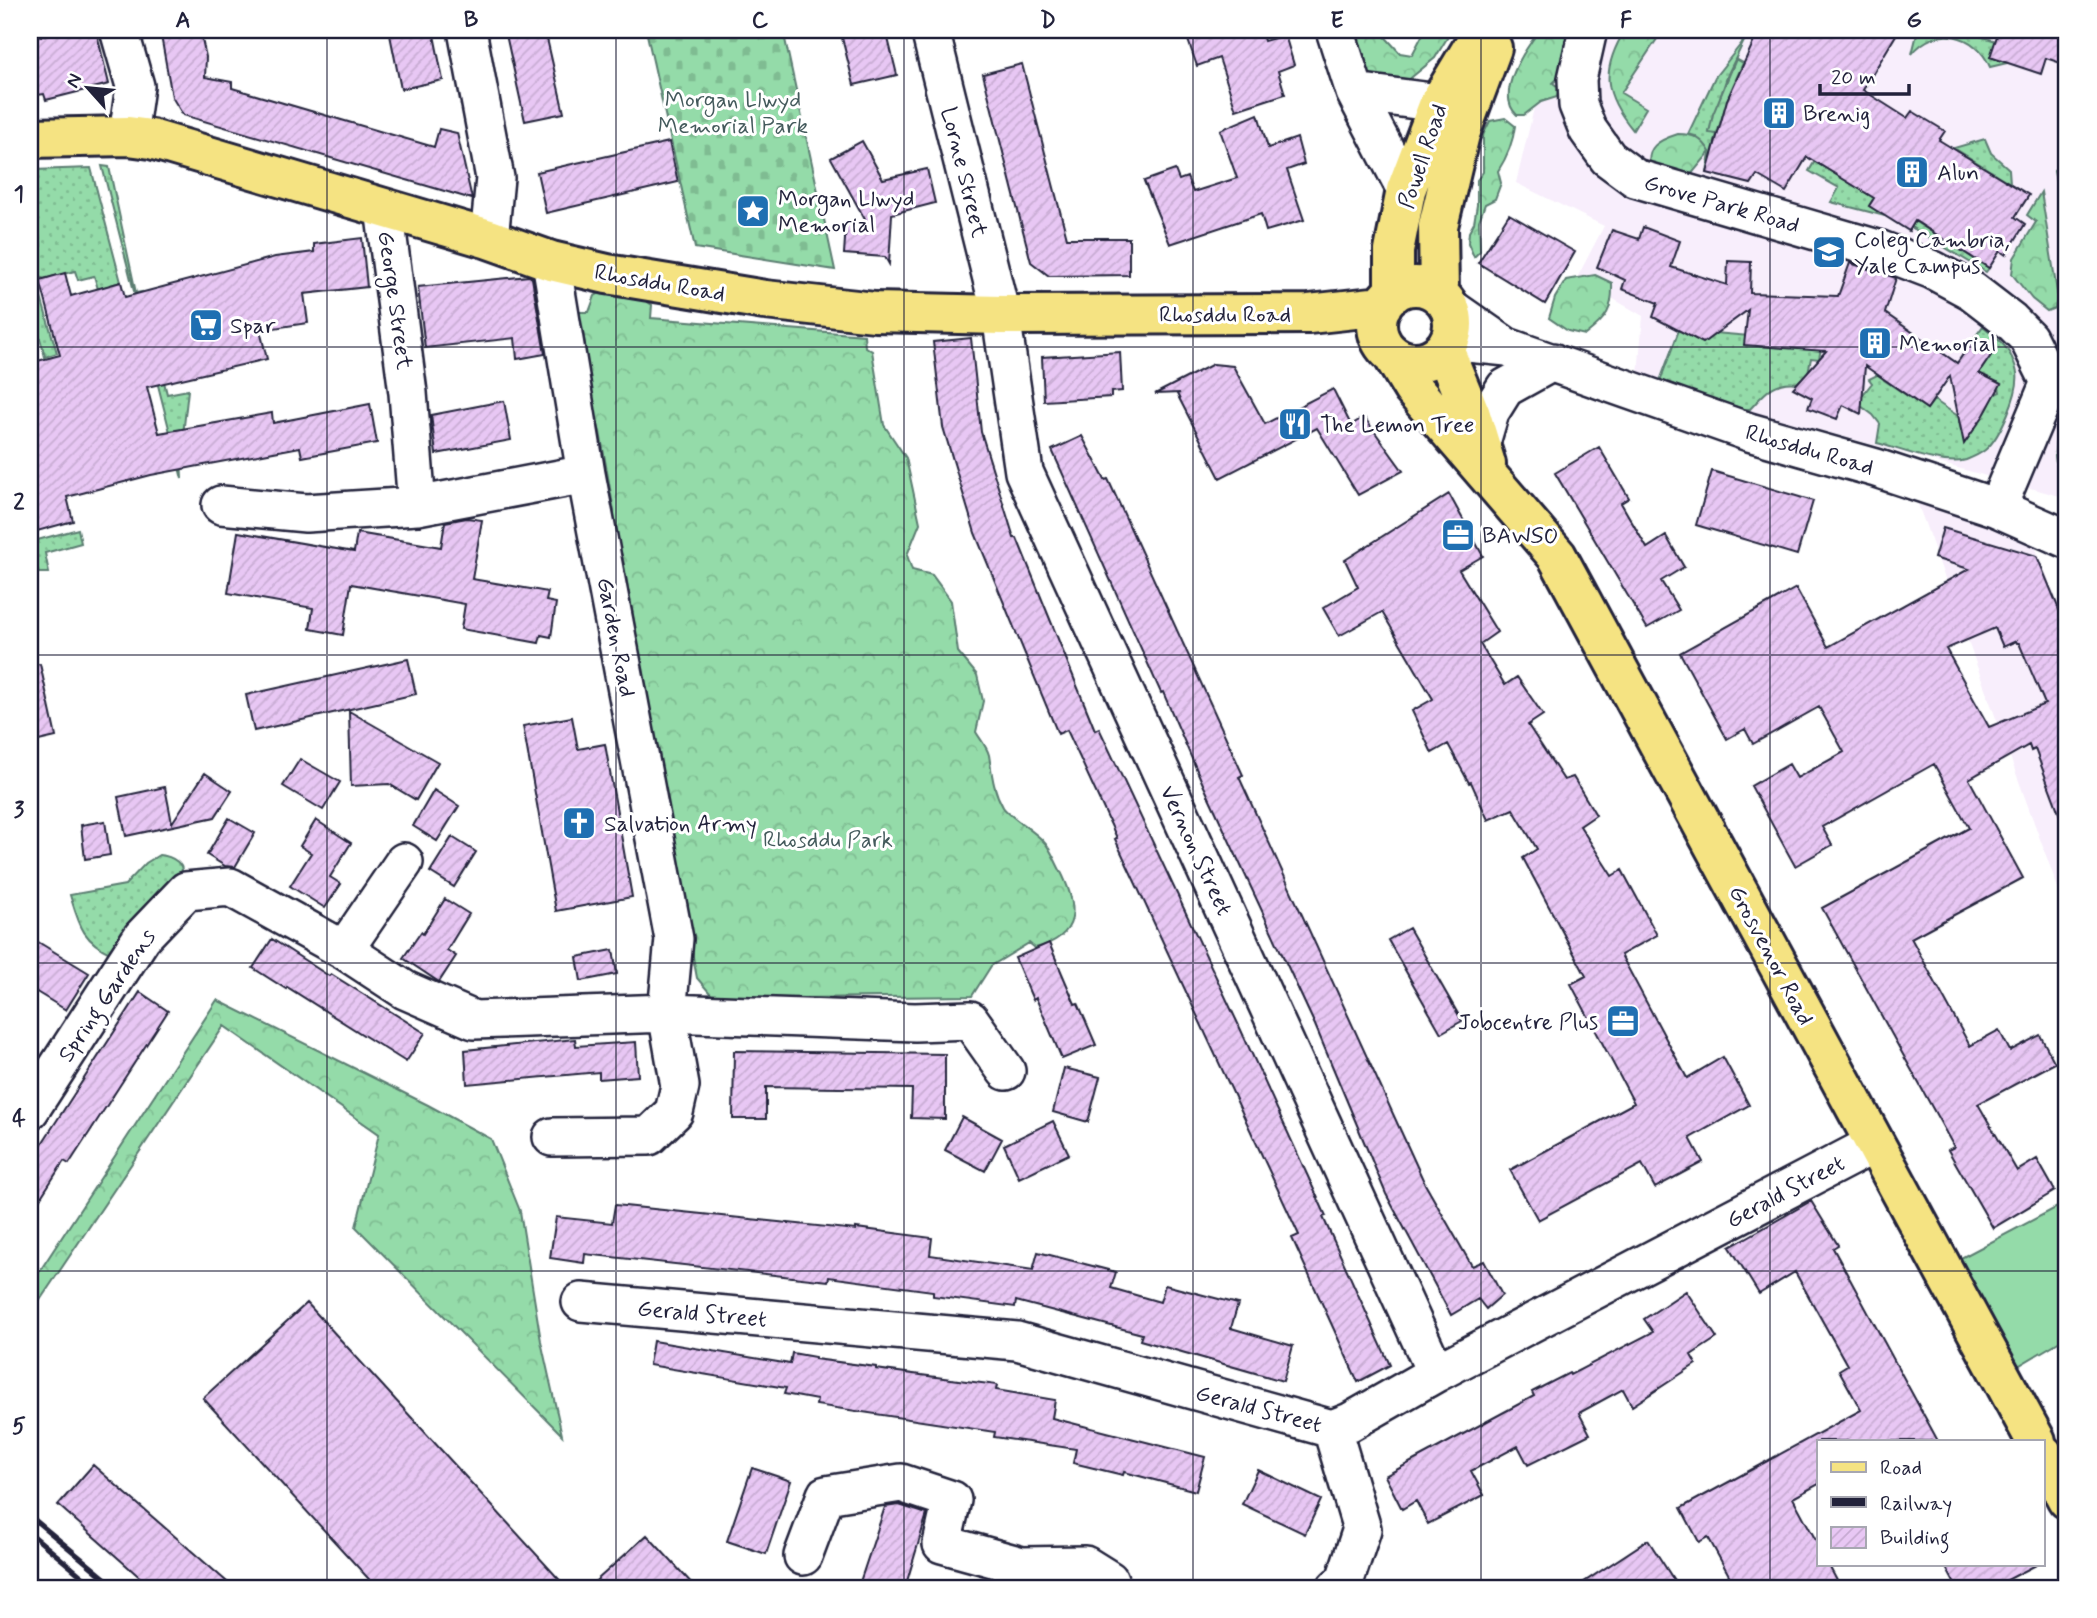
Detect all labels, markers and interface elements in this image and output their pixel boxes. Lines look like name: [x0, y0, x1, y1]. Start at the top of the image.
text: A: [175, 6, 191, 36]
text: B: [464, 6, 479, 36]
text: C: [752, 6, 769, 36]
text: D: [1040, 6, 1056, 36]
text: E: [1330, 6, 1344, 36]
text: F: [1620, 6, 1632, 36]
text: G: [1906, 6, 1922, 36]
north arrow: [52, 52, 122, 122]
scale bar: [1820, 52, 1910, 96]
text: 20 m: [1831, 64, 1876, 92]
text: N: [60, 70, 88, 92]
park label: Morgan Llwyd Memorial Park: [658, 86, 808, 142]
building icon: Brenig: [1760, 94, 1798, 132]
street label: Powell Road: [1392, 100, 1456, 213]
place label: Brenig: [1803, 100, 1870, 130]
street label: Lorne Street: [932, 104, 994, 241]
building icon: Alun: [1893, 153, 1931, 191]
place label: Alun: [1937, 159, 1979, 189]
street label: Grove Park Road: [1640, 168, 1803, 241]
text: 1: [14, 180, 24, 210]
place label: Morgan Llwyd Memorial: [778, 185, 914, 241]
place icon: Morgan Llwyd Memorial: [734, 192, 772, 230]
place label: Coleg Cambria, Yale Campus: [1854, 226, 2010, 282]
street label: George Street: [367, 229, 419, 372]
school or university icon: Coleg Cambria, Yale Campus: [1810, 233, 1848, 271]
street label: Rhosddu Road: [592, 258, 727, 310]
street label: Rhosddu Road: [1159, 301, 1291, 331]
supermarket icon: Spar: [187, 306, 225, 344]
place label: Spar: [230, 312, 276, 342]
building icon: Memorial: [1856, 324, 1894, 362]
place label: Memorial: [1899, 330, 1996, 360]
restaurant icon: The Lemon Tree: [1276, 405, 1314, 443]
place label: The Lemon Tree: [1320, 411, 1474, 441]
street label: Rhosddu Road: [1742, 418, 1877, 484]
text: 2: [13, 488, 25, 518]
office icon: BAWSO: [1439, 516, 1477, 554]
place label: BAWSO: [1482, 522, 1559, 552]
street label: Garden Road: [589, 575, 641, 700]
street label: Vernon Street: [1152, 781, 1238, 921]
text: 3: [14, 796, 25, 826]
church icon: Salvation Army: [560, 804, 598, 842]
place label: Salvation Army: [604, 810, 757, 840]
park label: Rhosddu Park: [763, 826, 893, 856]
street label: Grosvenor Road: [1721, 881, 1820, 1031]
street label: Spring Gardens: [52, 924, 165, 1070]
office icon: Jobcentre Plus: [1604, 1002, 1642, 1040]
place label: Jobcentre Plus: [1458, 1008, 1598, 1038]
text: 4: [12, 1104, 26, 1134]
street label: Gerald Street: [1722, 1149, 1850, 1236]
street label: Gerald Street: [636, 1294, 768, 1336]
street label: Gerald Street: [1192, 1379, 1325, 1441]
text: 5: [12, 1412, 26, 1442]
legend: [1817, 1440, 2044, 1566]
text: Road: [1880, 1454, 1922, 1482]
text: Railway: [1880, 1490, 1952, 1518]
text: Building: [1880, 1524, 1950, 1554]

